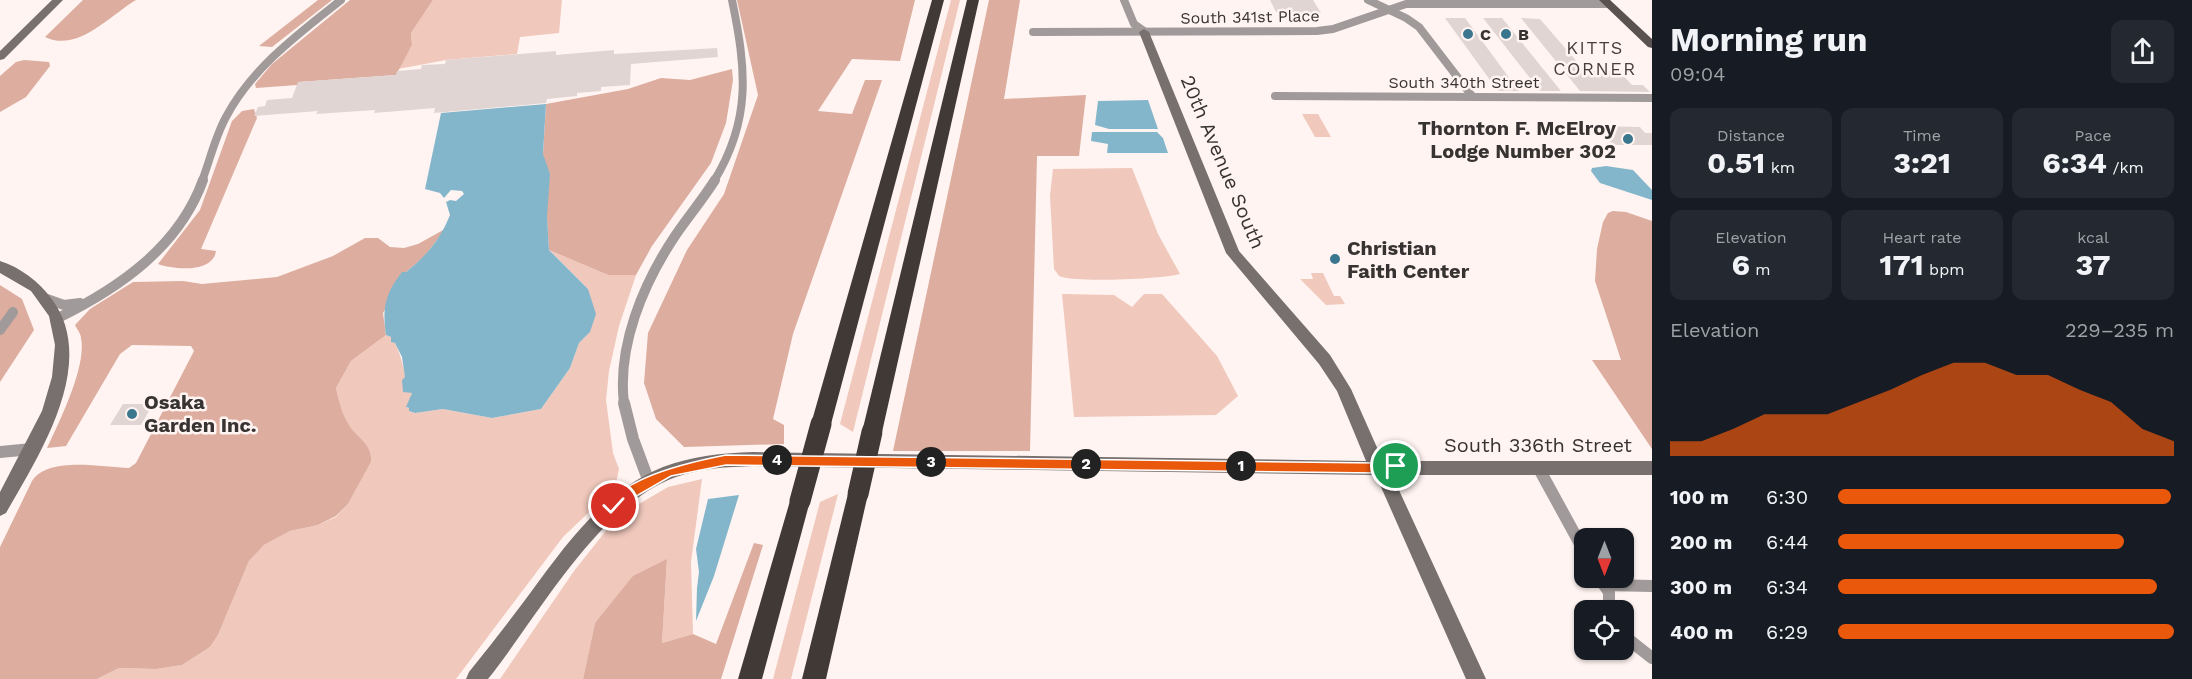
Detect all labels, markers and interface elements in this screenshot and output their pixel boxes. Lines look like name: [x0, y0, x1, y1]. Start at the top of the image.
street label: South 341st Place: [1180, 6, 1320, 28]
text: Morning run: [1670, 20, 1867, 59]
button: share: [2111, 20, 2174, 83]
place label: C: [1480, 25, 1491, 44]
place label: B: [1518, 25, 1529, 44]
marker: C: [1461, 27, 1475, 41]
marker: B: [1499, 27, 1513, 41]
district label: KITTS CORNER: [1553, 37, 1637, 79]
text: 09:04: [1670, 62, 1725, 86]
street label: 20th Avenue South: [1176, 72, 1270, 252]
street label: South 340th Street: [1388, 73, 1540, 92]
place label: Thornton F. McElroy Lodge Number 302: [1418, 116, 1617, 163]
text: Distance: [1717, 126, 1785, 145]
text: Time: [1903, 126, 1941, 145]
text: Pace: [2074, 126, 2112, 145]
marker: Thornton F. McElroy Lodge Number 302: [1621, 132, 1635, 146]
text: 0.51: [1707, 145, 1765, 180]
text: 3:21: [1893, 145, 1951, 180]
text: 6:34: [2042, 145, 2107, 180]
text: km: [1765, 158, 1795, 177]
text: /km: [2107, 158, 2144, 177]
text: Elevation: [1715, 228, 1787, 247]
text: Heart rate: [1882, 228, 1962, 247]
text: kcal: [2077, 228, 2109, 247]
place label: Christian Faith Center: [1347, 236, 1470, 283]
text: 6: [1731, 247, 1750, 282]
text: 171: [1880, 247, 1924, 282]
text: 37: [2075, 247, 2111, 282]
marker: Christian Faith Center: [1328, 252, 1342, 266]
text: m: [1750, 260, 1771, 279]
text: bpm: [1924, 260, 1964, 279]
text: Elevation: [1670, 318, 1759, 342]
text: 229–235 m: [2065, 318, 2174, 342]
place label: Osaka Garden Inc.: [144, 390, 257, 437]
marker: Osaka Garden Inc.: [125, 407, 139, 421]
street label: South 336th Street: [1444, 433, 1633, 457]
pin: [1370, 440, 1421, 491]
pin: 4: [762, 445, 792, 475]
pin: 3: [916, 447, 946, 477]
pin: 2: [1071, 449, 1101, 479]
icon: arrive: [1379, 449, 1412, 482]
text: 4: [772, 450, 782, 469]
pin: 1: [1226, 451, 1256, 481]
text: 3: [926, 452, 936, 471]
text: 2: [1081, 454, 1091, 473]
text: 1: [1238, 456, 1244, 475]
pin: [588, 480, 639, 531]
text: 100 m: [1670, 485, 1729, 509]
text: 6:30: [1766, 485, 1808, 509]
icon: check: [597, 489, 630, 522]
north arrow: [1574, 528, 1634, 588]
map controls: [1574, 528, 1634, 660]
text: 200 m: [1670, 530, 1732, 554]
text: 6:44: [1766, 530, 1809, 554]
text: 300 m: [1670, 575, 1732, 599]
text: 6:34: [1766, 575, 1808, 599]
button: locate: [1574, 600, 1634, 660]
text: 400 m: [1670, 620, 1733, 644]
text: 6:29: [1766, 620, 1808, 644]

